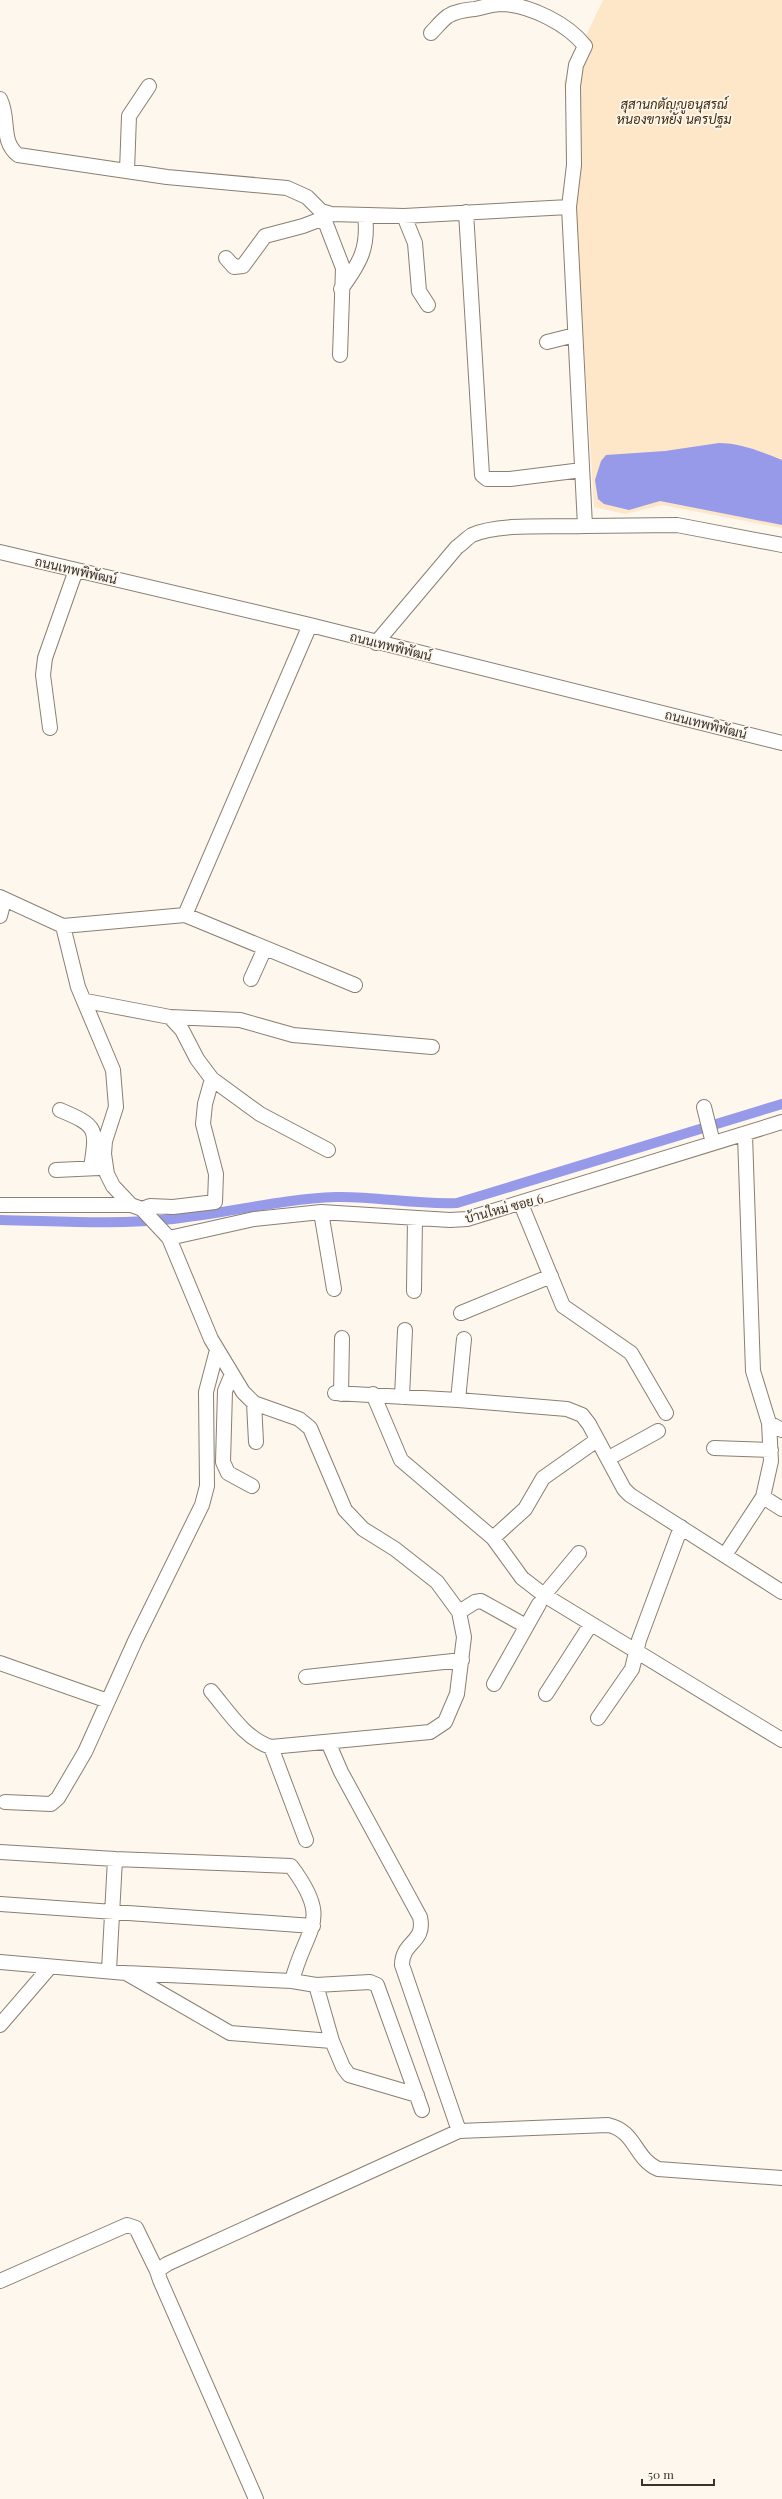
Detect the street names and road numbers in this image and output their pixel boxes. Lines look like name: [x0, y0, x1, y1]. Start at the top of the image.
street label: ถนนเทพพิพัฒน์: [33, 552, 119, 587]
street label: ถนนเทพพิพัฒน์: [348, 627, 434, 664]
street label: ถนนเทพพิพัฒน์: [663, 705, 749, 742]
street label: บ้านใหม่ ซอย 6: [463, 1189, 545, 1226]

